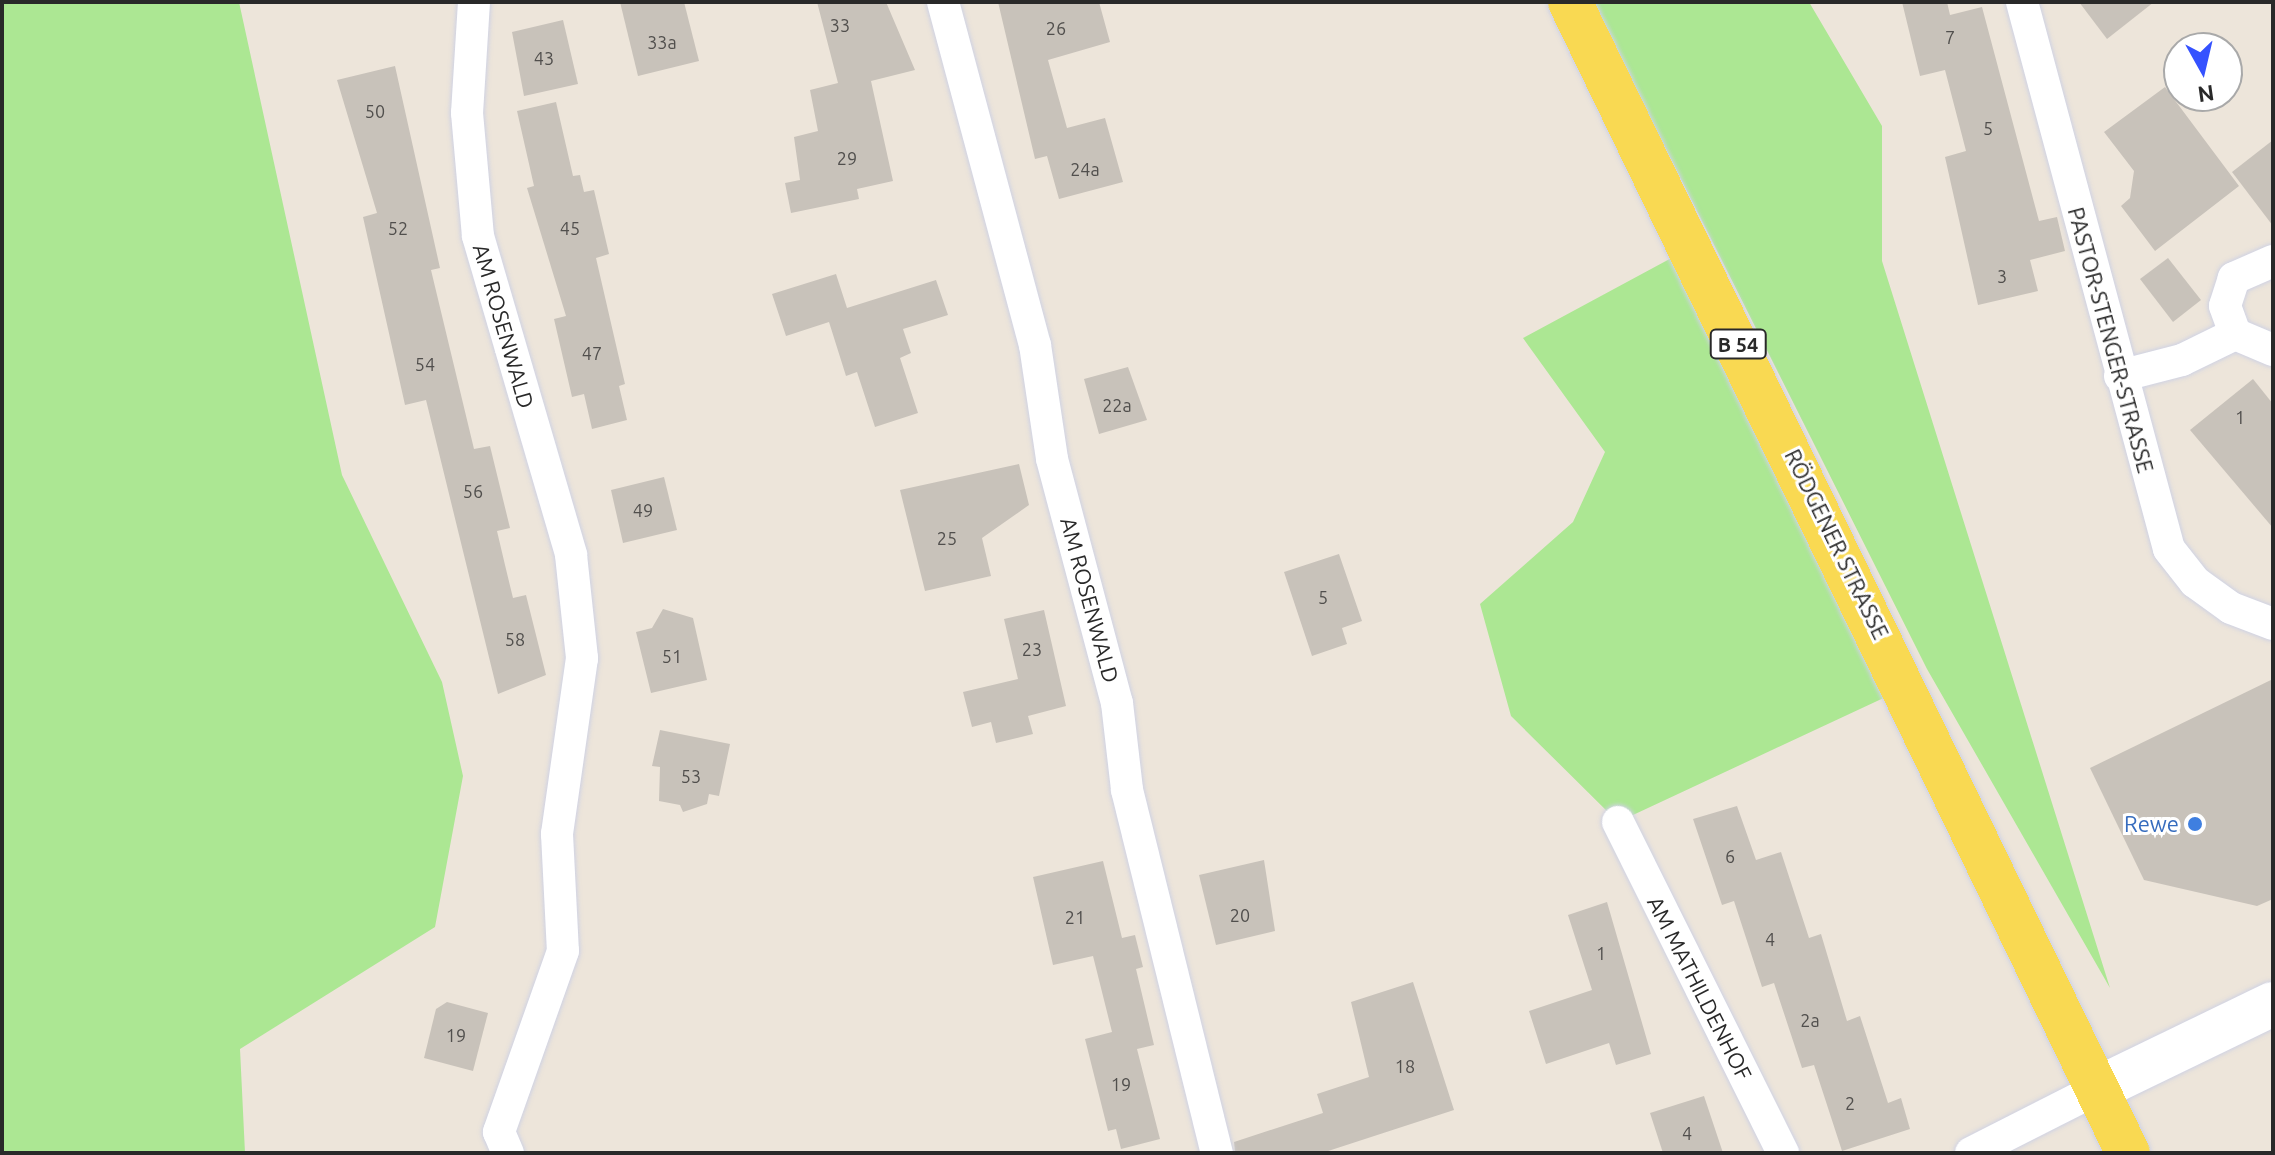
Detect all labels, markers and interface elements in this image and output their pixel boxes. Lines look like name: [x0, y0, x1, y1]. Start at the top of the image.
house number: 33: [830, 14, 850, 36]
house number: 26: [1046, 17, 1066, 39]
house number: 7: [1945, 26, 1955, 48]
house number: 33a: [647, 31, 677, 53]
north arrow: [2163, 32, 2243, 112]
house number: 43: [534, 47, 554, 69]
text: N: [2196, 81, 2216, 108]
house number: 50: [365, 100, 385, 122]
house number: 5: [1983, 117, 1993, 139]
house number: 29: [837, 147, 857, 169]
house number: 24a: [1070, 158, 1100, 180]
street label: PASTOR-STENGER-STRASSE: [2063, 204, 2159, 476]
house number: 52: [388, 217, 408, 239]
house number: 45: [560, 217, 580, 239]
street label: AM ROSENWALD: [468, 241, 540, 411]
house number: 3: [1997, 265, 2007, 287]
road number: B 54: [1708, 328, 1768, 360]
house number: 47: [582, 342, 602, 364]
house number: 54: [415, 353, 435, 375]
house number: 22a: [1102, 394, 1132, 416]
house number: 1: [2235, 406, 2245, 428]
street label: RÖDGENER STRASSE: [1780, 445, 1894, 643]
house number: 56: [463, 480, 483, 502]
house number: 49: [633, 499, 653, 521]
street label: AM ROSENWALD: [1055, 515, 1125, 685]
house number: 25: [937, 527, 957, 549]
house number: 5: [1318, 586, 1328, 608]
house number: 58: [505, 628, 525, 650]
house number: 23: [1022, 638, 1042, 660]
house number: 51: [662, 645, 682, 667]
house number: 53: [681, 765, 701, 787]
place label: Rewe: [2124, 811, 2179, 837]
marker: Rewe: [2186, 815, 2204, 833]
house number: 6: [1725, 845, 1735, 867]
street label: AM MATHILDENHOF: [1642, 892, 1758, 1084]
house number: 20: [1230, 904, 1250, 926]
house number: 21: [1065, 906, 1085, 928]
house number: 4: [1765, 928, 1775, 950]
house number: 1: [1596, 942, 1606, 964]
house number: 2a: [1800, 1009, 1820, 1031]
house number: 19: [446, 1024, 466, 1046]
house number: 18: [1395, 1055, 1415, 1077]
house number: 19: [1111, 1073, 1131, 1095]
house number: 2: [1845, 1092, 1855, 1114]
house number: 4: [1682, 1122, 1692, 1144]

